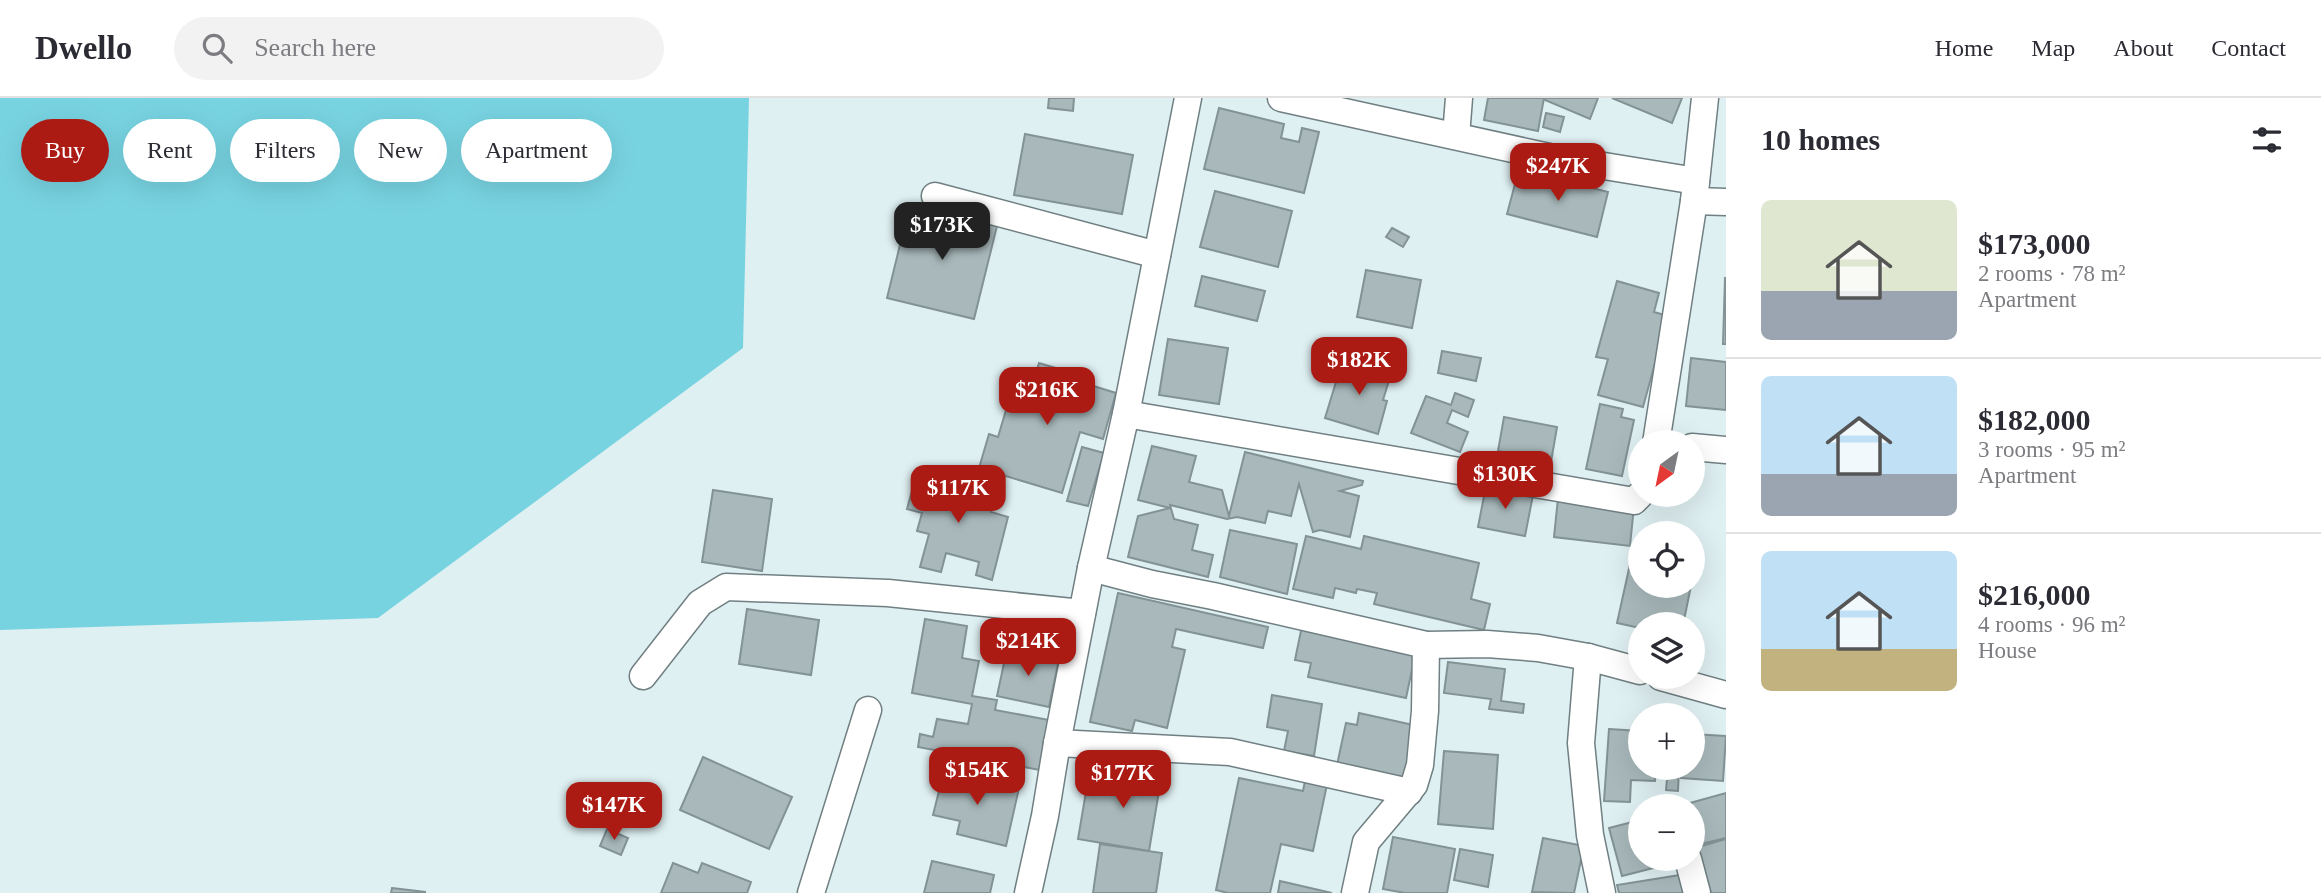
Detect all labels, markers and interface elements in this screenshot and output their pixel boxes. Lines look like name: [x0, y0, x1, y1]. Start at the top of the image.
search box: [174, 17, 664, 80]
icon: search: [198, 29, 236, 67]
text: Dwello: [35, 30, 132, 66]
text: Search here: [254, 33, 376, 62]
text: Home: [1935, 35, 1993, 61]
text: Map: [2031, 35, 2075, 61]
text: About: [2113, 35, 2173, 61]
text: Contact: [2211, 35, 2286, 61]
chip: Buy: [21, 119, 109, 182]
chip: Rent: [123, 119, 216, 182]
chip: Filters: [230, 119, 340, 182]
chip: New: [354, 119, 447, 182]
chip: Apartment: [461, 119, 612, 182]
icon: filters: [2248, 121, 2286, 159]
text: 10 homes: [1761, 123, 1880, 156]
pin: $247K: [1509, 144, 1607, 203]
text: $247K: [1526, 153, 1590, 178]
pin: $173K: [893, 202, 991, 262]
text: $173K: [910, 212, 974, 237]
text: $173,000: [1978, 227, 2091, 260]
icon: home: [1817, 228, 1901, 312]
text: 2 rooms · 78 m²: [1978, 261, 2125, 286]
text: Apartment: [1978, 287, 2076, 312]
pin: $182K: [1310, 338, 1408, 397]
text: $182K: [1327, 347, 1391, 372]
pin: $216K: [998, 368, 1096, 427]
text: $216K: [1015, 377, 1079, 402]
text: $182,000: [1978, 403, 2091, 436]
icon: home: [1817, 404, 1901, 488]
north arrow: [1628, 430, 1704, 508]
map controls: [1628, 430, 1705, 871]
text: 3 rooms · 95 m²: [1978, 437, 2125, 462]
pin: $130K: [1456, 452, 1554, 511]
text: $130K: [1473, 461, 1537, 486]
text: Apartment: [1978, 463, 2076, 488]
pin: $117K: [909, 466, 1007, 525]
text: $117K: [927, 475, 989, 500]
button: locate: [1628, 521, 1705, 598]
text: $216,000: [1978, 578, 2091, 611]
icon: home: [1817, 579, 1901, 663]
button: layers: [1628, 612, 1705, 689]
text: 4 rooms · 96 m²: [1978, 612, 2125, 637]
pin: $214K: [979, 618, 1077, 678]
text: $214K: [996, 628, 1060, 653]
text: House: [1978, 638, 2037, 663]
button: +: [1628, 703, 1705, 780]
pin: $154K: [928, 748, 1026, 807]
pin: $177K: [1074, 750, 1172, 810]
text: $154K: [945, 757, 1009, 782]
text: $177K: [1091, 760, 1155, 785]
pin: $147K: [565, 782, 663, 842]
text: $147K: [582, 792, 646, 817]
button: −: [1628, 794, 1705, 871]

